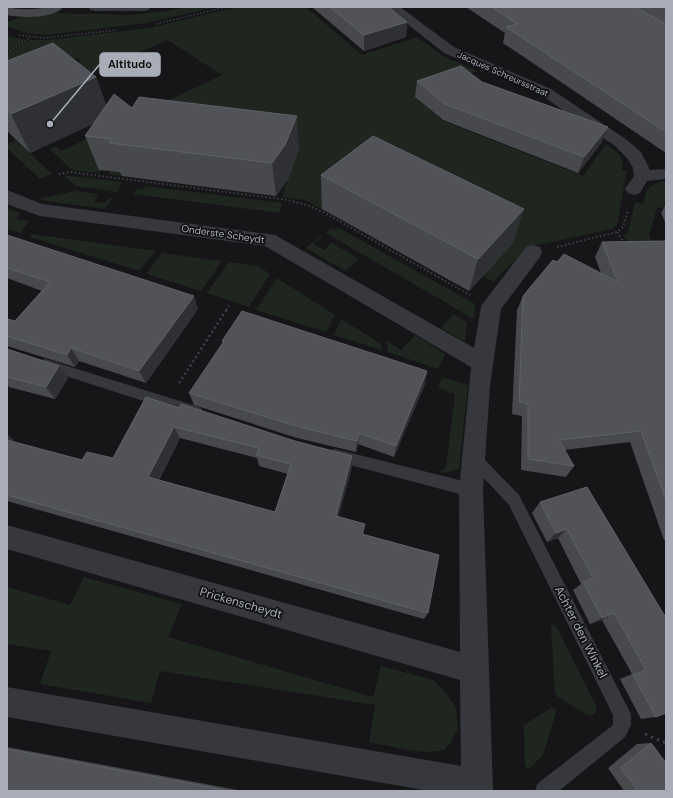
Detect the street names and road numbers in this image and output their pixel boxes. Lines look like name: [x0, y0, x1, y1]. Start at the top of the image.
street label: Jacques Schreursstraat: [456, 48, 551, 100]
street label: Onderste Scheydt: [180, 222, 266, 246]
street label: Achter den Winkel: [551, 583, 611, 681]
street label: Prickenscheydt: [198, 584, 284, 623]

